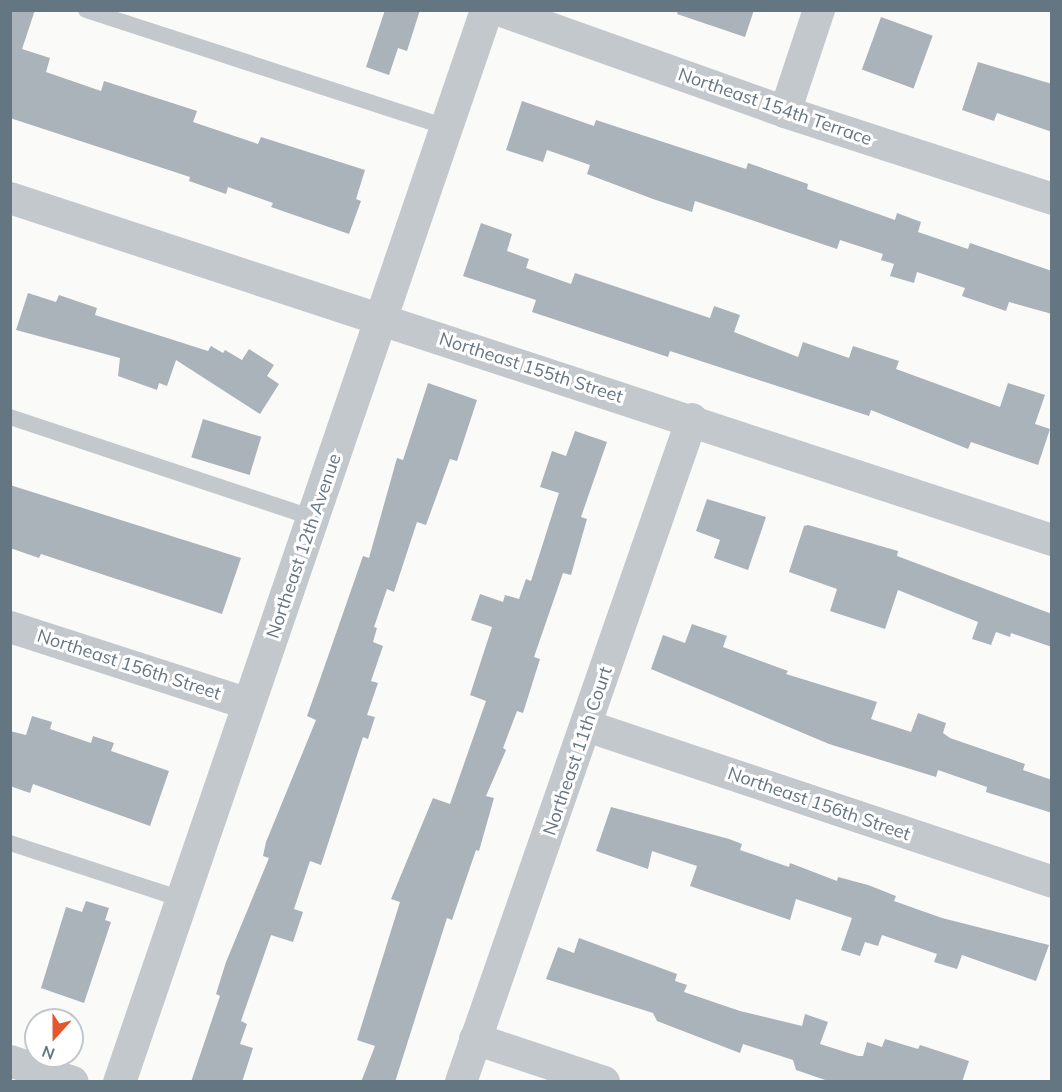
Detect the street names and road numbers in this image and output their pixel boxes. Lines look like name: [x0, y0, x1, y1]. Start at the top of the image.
street label: Northeast 154th Terrace: [675, 64, 875, 150]
street label: Northeast 155th Street: [436, 328, 626, 408]
street label: Northeast 12th Avenue: [262, 451, 346, 641]
street label: Northeast 156th Street: [34, 625, 224, 705]
street label: Northeast 11th Court: [539, 664, 617, 838]
street label: Northeast 156th Street: [725, 763, 913, 845]

